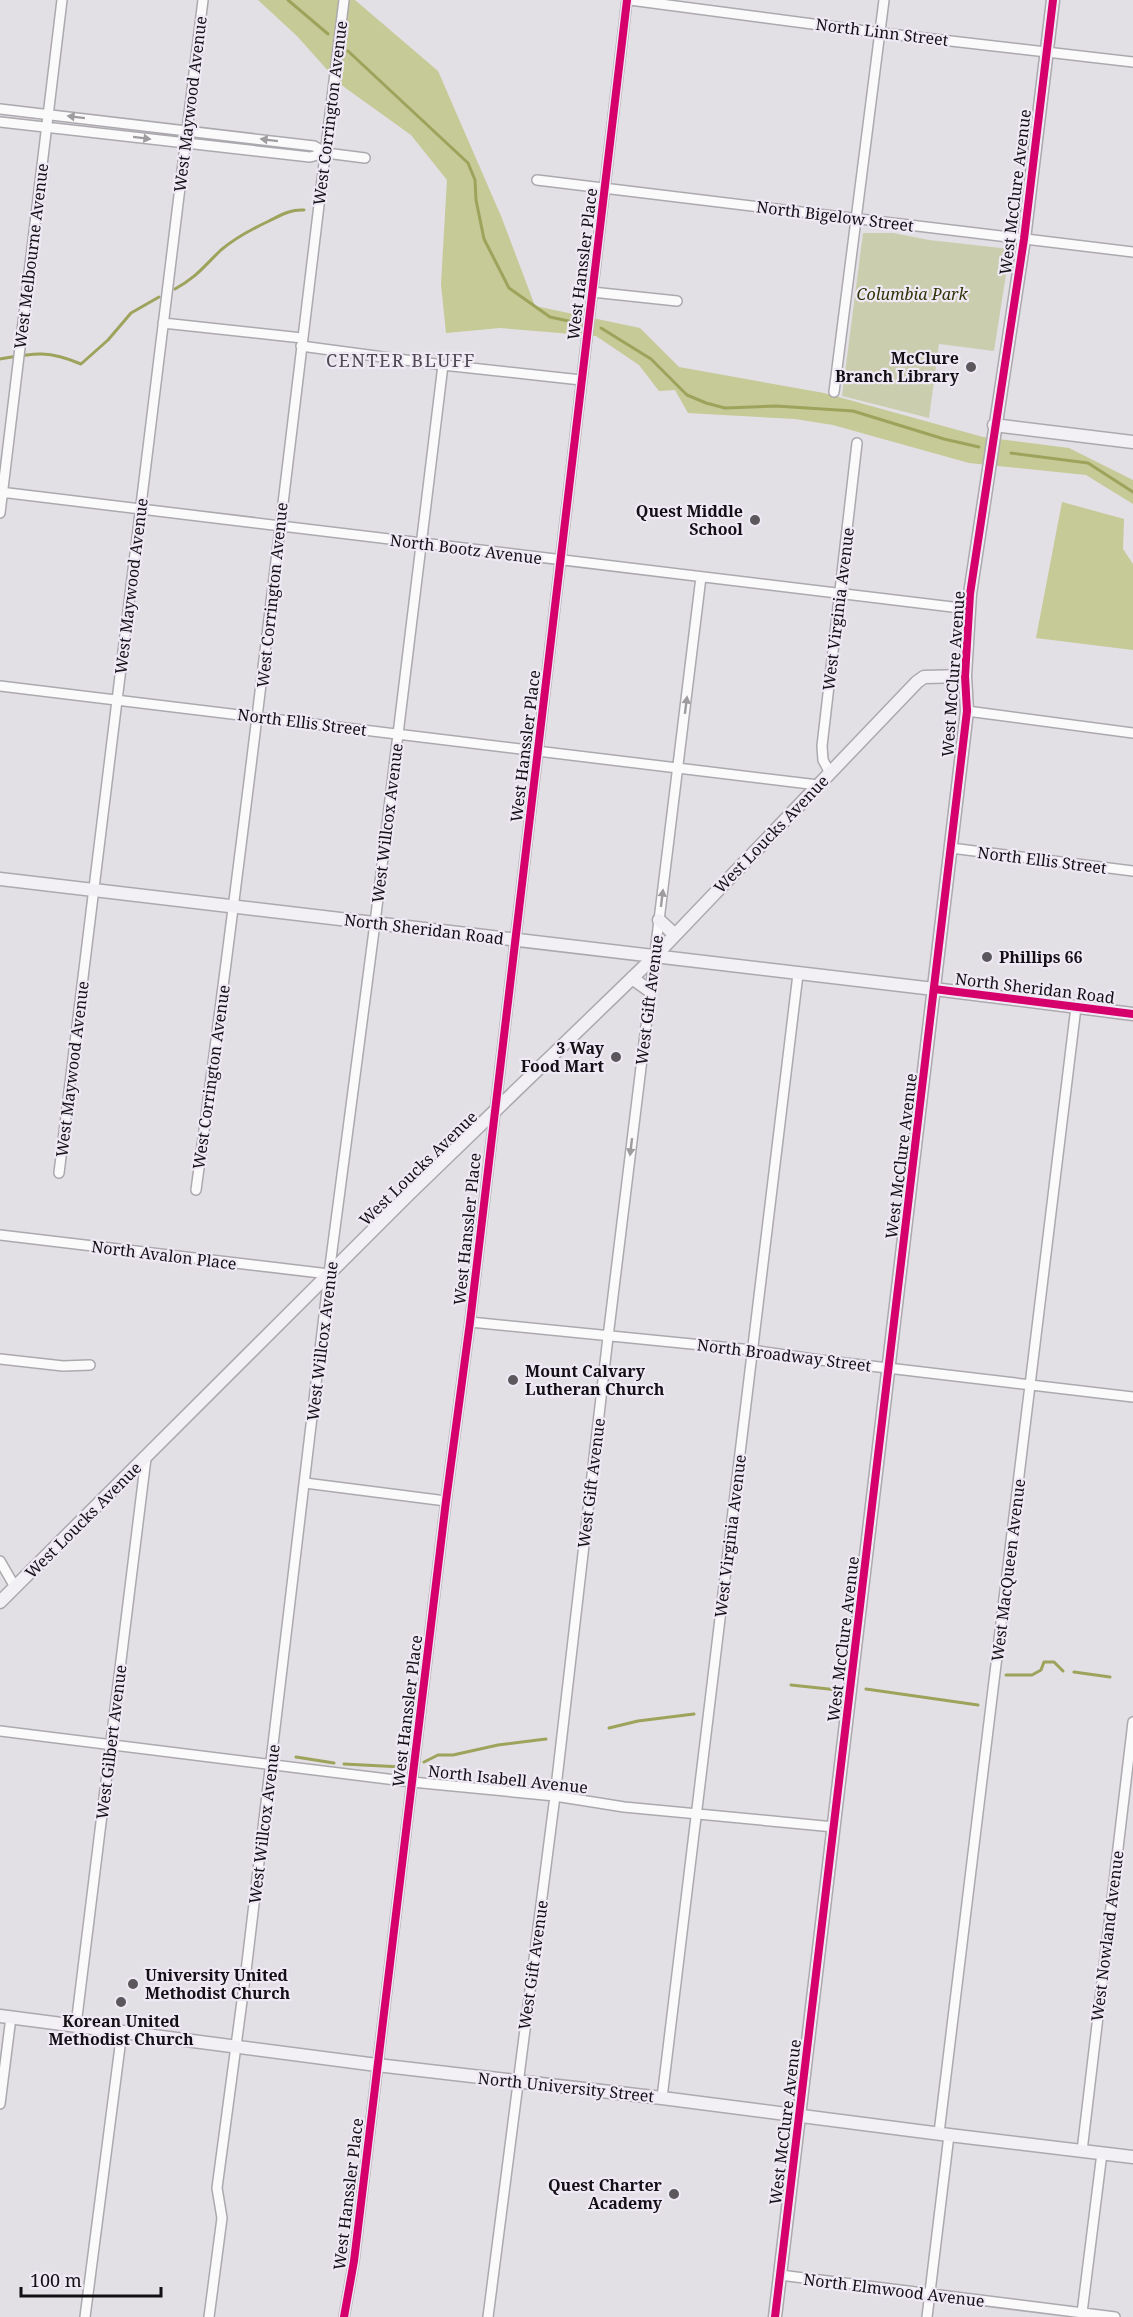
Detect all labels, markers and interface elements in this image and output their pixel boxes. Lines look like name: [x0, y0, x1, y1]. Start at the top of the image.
street label: North Linn Street: [814, 13, 950, 51]
street label: West Maywood Avenue: [168, 15, 212, 193]
street label: West Corrington Avenue: [308, 19, 352, 207]
street label: West McClure Avenue: [994, 108, 1036, 276]
one-way arrow: [66, 113, 85, 122]
one-way arrow: [132, 133, 151, 143]
one-way arrow: [260, 136, 279, 145]
street label: West Melbourne Avenue: [9, 162, 53, 350]
street label: West Hanssler Place: [562, 187, 602, 341]
street label: North Bigelow Street: [755, 195, 915, 237]
park label: Columbia Park: [856, 283, 968, 305]
place label: McClure Branch Library: [835, 347, 960, 387]
district label: CENTER BLUFF: [326, 348, 476, 372]
marker: McClure Branch Library: [964, 360, 978, 374]
street label: West Maywood Avenue: [109, 497, 153, 675]
place label: Quest Middle School: [636, 500, 743, 540]
street label: West Corrington Avenue: [251, 501, 293, 689]
marker: Quest Middle School: [748, 513, 762, 527]
street label: West Virginia Avenue: [817, 526, 859, 692]
street label: North Bootz Avenue: [389, 529, 543, 569]
street label: West McClure Avenue: [936, 590, 970, 758]
street label: West Hanssler Place: [505, 669, 545, 823]
one-way arrow: [682, 695, 691, 714]
street label: North Ellis Street: [236, 703, 368, 741]
street label: West Willcox Avenue: [366, 742, 408, 904]
street label: West Loucks Avenue: [709, 770, 833, 898]
street label: North Ellis Street: [976, 841, 1108, 879]
one-way arrow: [658, 889, 667, 908]
street label: North Sheridan Road: [343, 908, 505, 950]
street label: West Gift Avenue: [630, 934, 668, 1066]
place label: Phillips 66: [999, 946, 1083, 968]
marker: Phillips 66: [980, 950, 994, 964]
street label: North Sheridan Road: [954, 967, 1116, 1009]
street label: West Maywood Avenue: [50, 980, 94, 1158]
street label: West Corrington Avenue: [187, 983, 235, 1171]
place label: 3 Way Food Mart: [521, 1037, 605, 1077]
marker: 3 Way Food Mart: [609, 1050, 623, 1064]
street label: West McClure Avenue: [880, 1072, 922, 1240]
street label: West Loucks Avenue: [354, 1106, 482, 1230]
one-way arrow: [626, 1138, 636, 1157]
street label: West Hanssler Place: [448, 1152, 486, 1306]
street label: North Avalon Place: [90, 1235, 238, 1275]
street label: West Willcox Avenue: [301, 1260, 343, 1422]
street label: North Broadway Street: [696, 1333, 873, 1377]
place label: Mount Calvary Lutheran Church: [525, 1360, 665, 1400]
marker: Mount Calvary Lutheran Church: [506, 1373, 520, 1387]
street label: West Gift Avenue: [572, 1417, 610, 1549]
street label: West Virginia Avenue: [709, 1453, 751, 1619]
street label: West Loucks Avenue: [20, 1457, 146, 1583]
street label: West MacQueen Avenue: [986, 1477, 1030, 1663]
street label: West McClure Avenue: [822, 1555, 864, 1723]
street label: West Hanssler Place: [387, 1634, 427, 1788]
street label: West Gilbert Avenue: [91, 1663, 131, 1821]
street label: West Willcox Avenue: [243, 1743, 285, 1905]
street label: North Isabell Avenue: [427, 1760, 589, 1798]
street label: West Nowland Avenue: [1086, 1849, 1128, 2023]
street label: West Gift Avenue: [513, 1899, 553, 2031]
place label: University United Methodist Church: [145, 1964, 291, 2004]
marker: University United Methodist Church: [126, 1977, 140, 1991]
marker: Korean United Methodist Church: [114, 1995, 128, 2009]
place label: Korean United Methodist Church: [48, 2010, 194, 2050]
street label: West McClure Avenue: [764, 2038, 806, 2206]
street label: North University Street: [477, 2067, 656, 2107]
street label: West Hanssler Place: [328, 2117, 368, 2271]
place label: Quest Charter Academy: [548, 2174, 663, 2214]
marker: Quest Charter Academy: [667, 2187, 681, 2201]
scale bar: [21, 2260, 160, 2298]
text: 100 m: [30, 2268, 82, 2292]
street label: North Elmwood Avenue: [802, 2268, 986, 2312]

